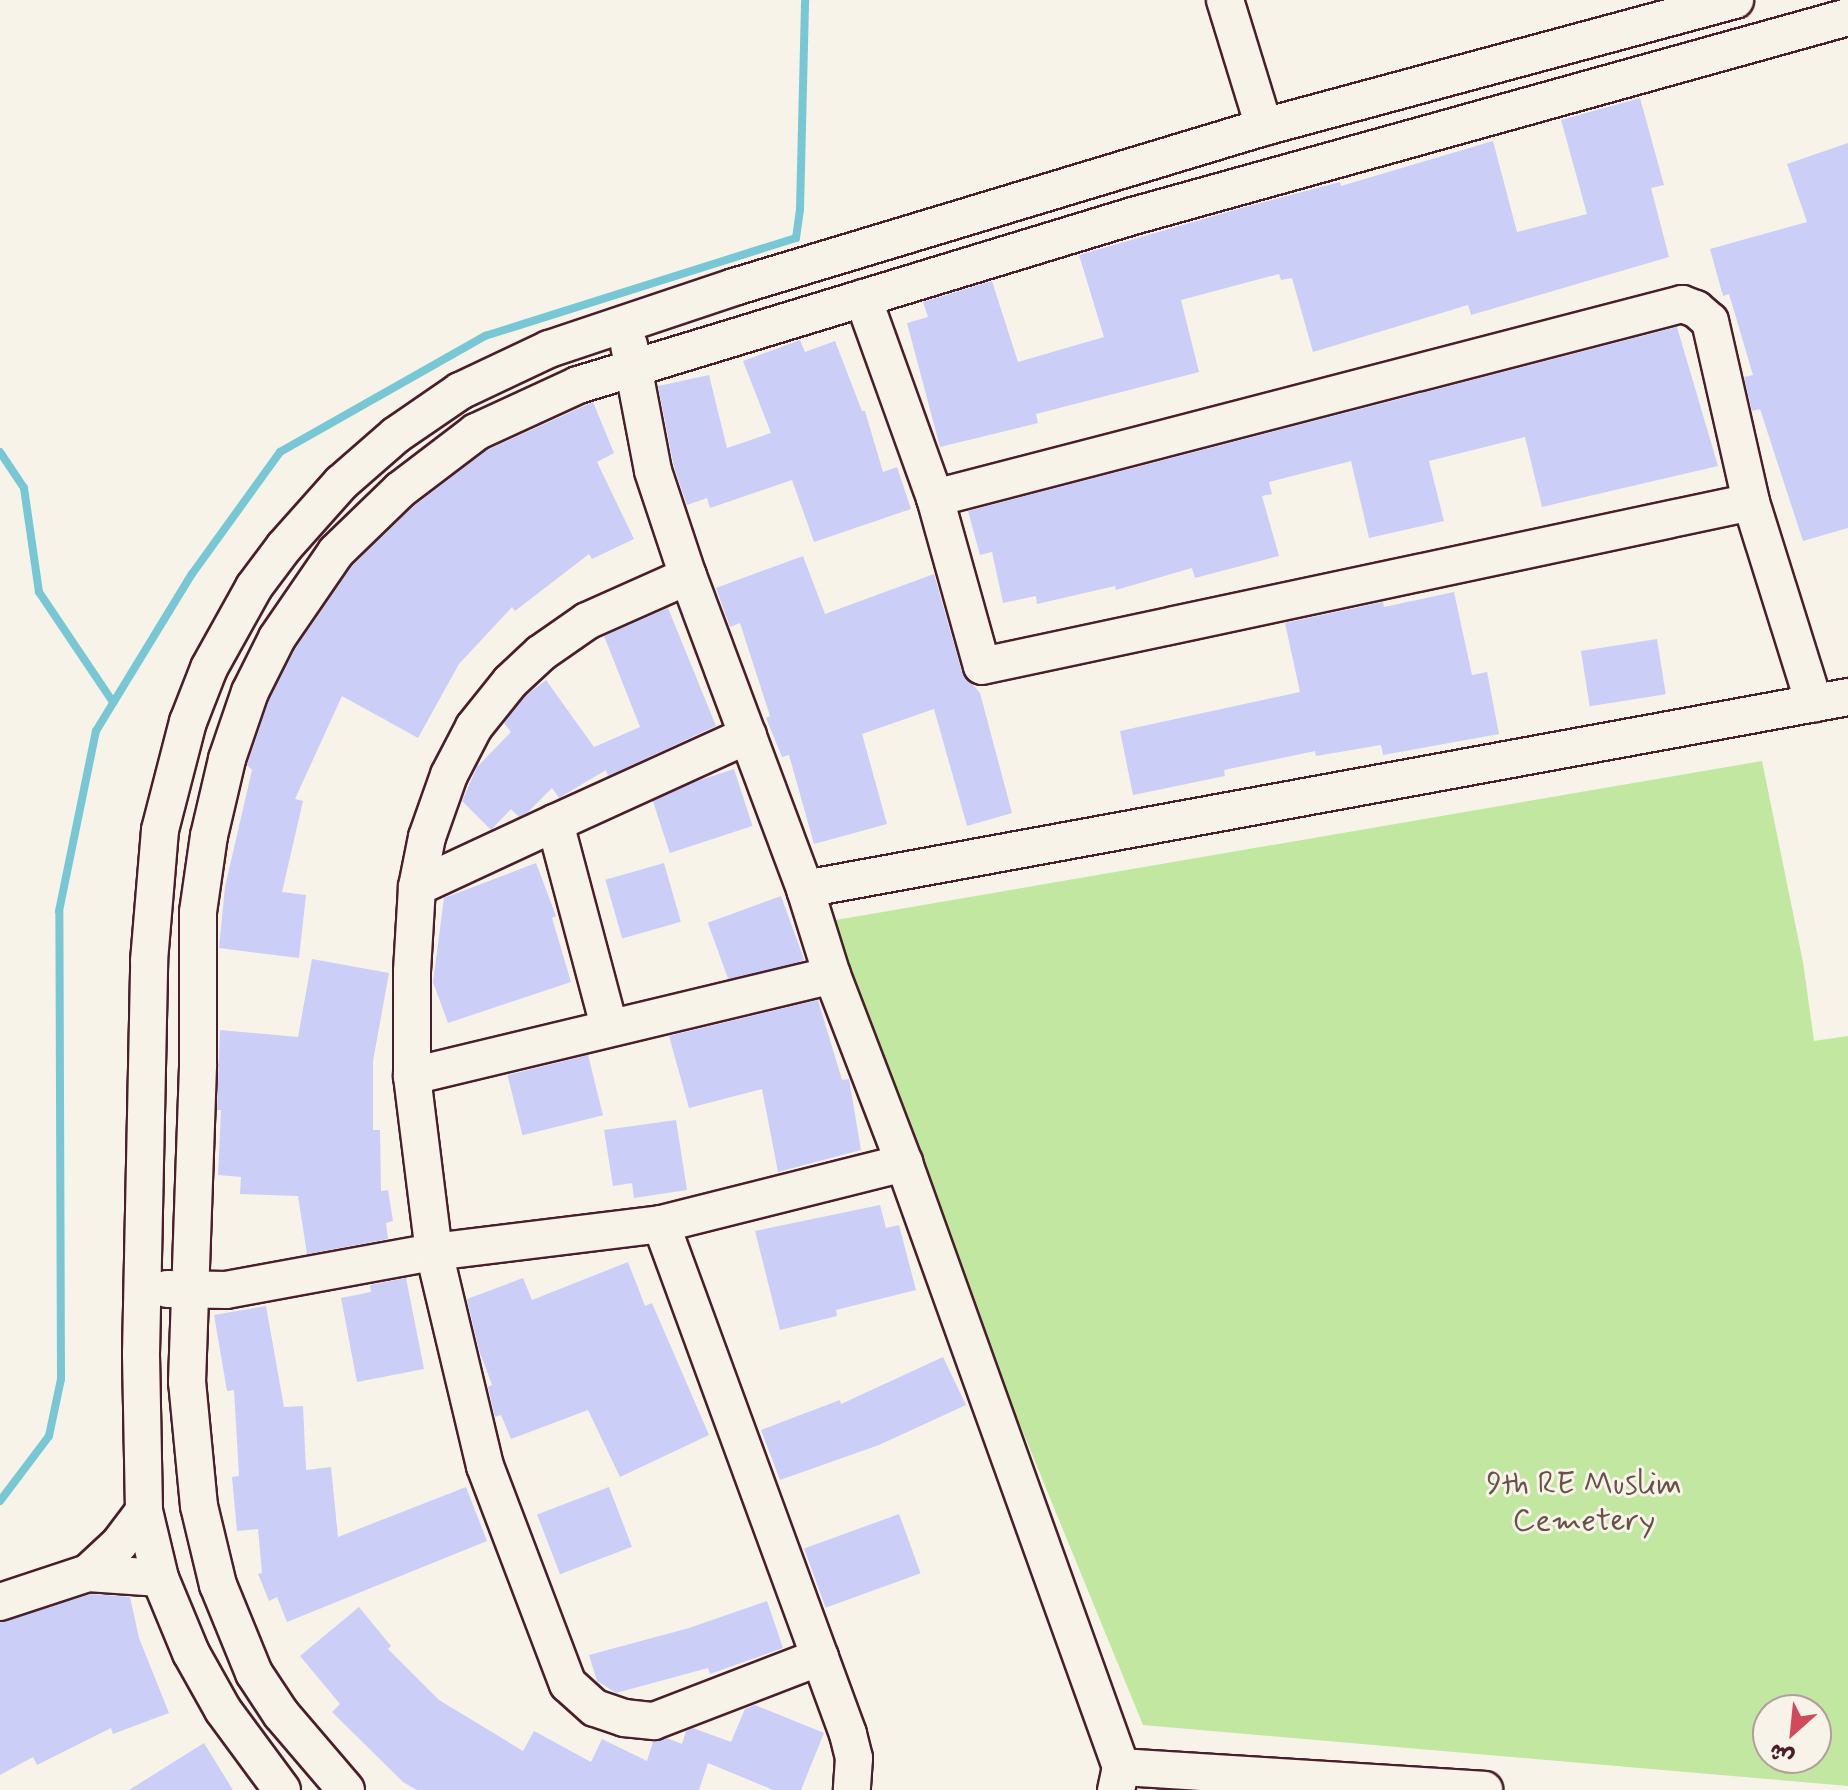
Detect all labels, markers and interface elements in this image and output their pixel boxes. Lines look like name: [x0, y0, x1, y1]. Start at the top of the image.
park label: 9th RE Muslim Cemetery: [1485, 1466, 1683, 1541]
north arrow: [1752, 1694, 1832, 1774]
text: ش: [1765, 1736, 1799, 1772]

